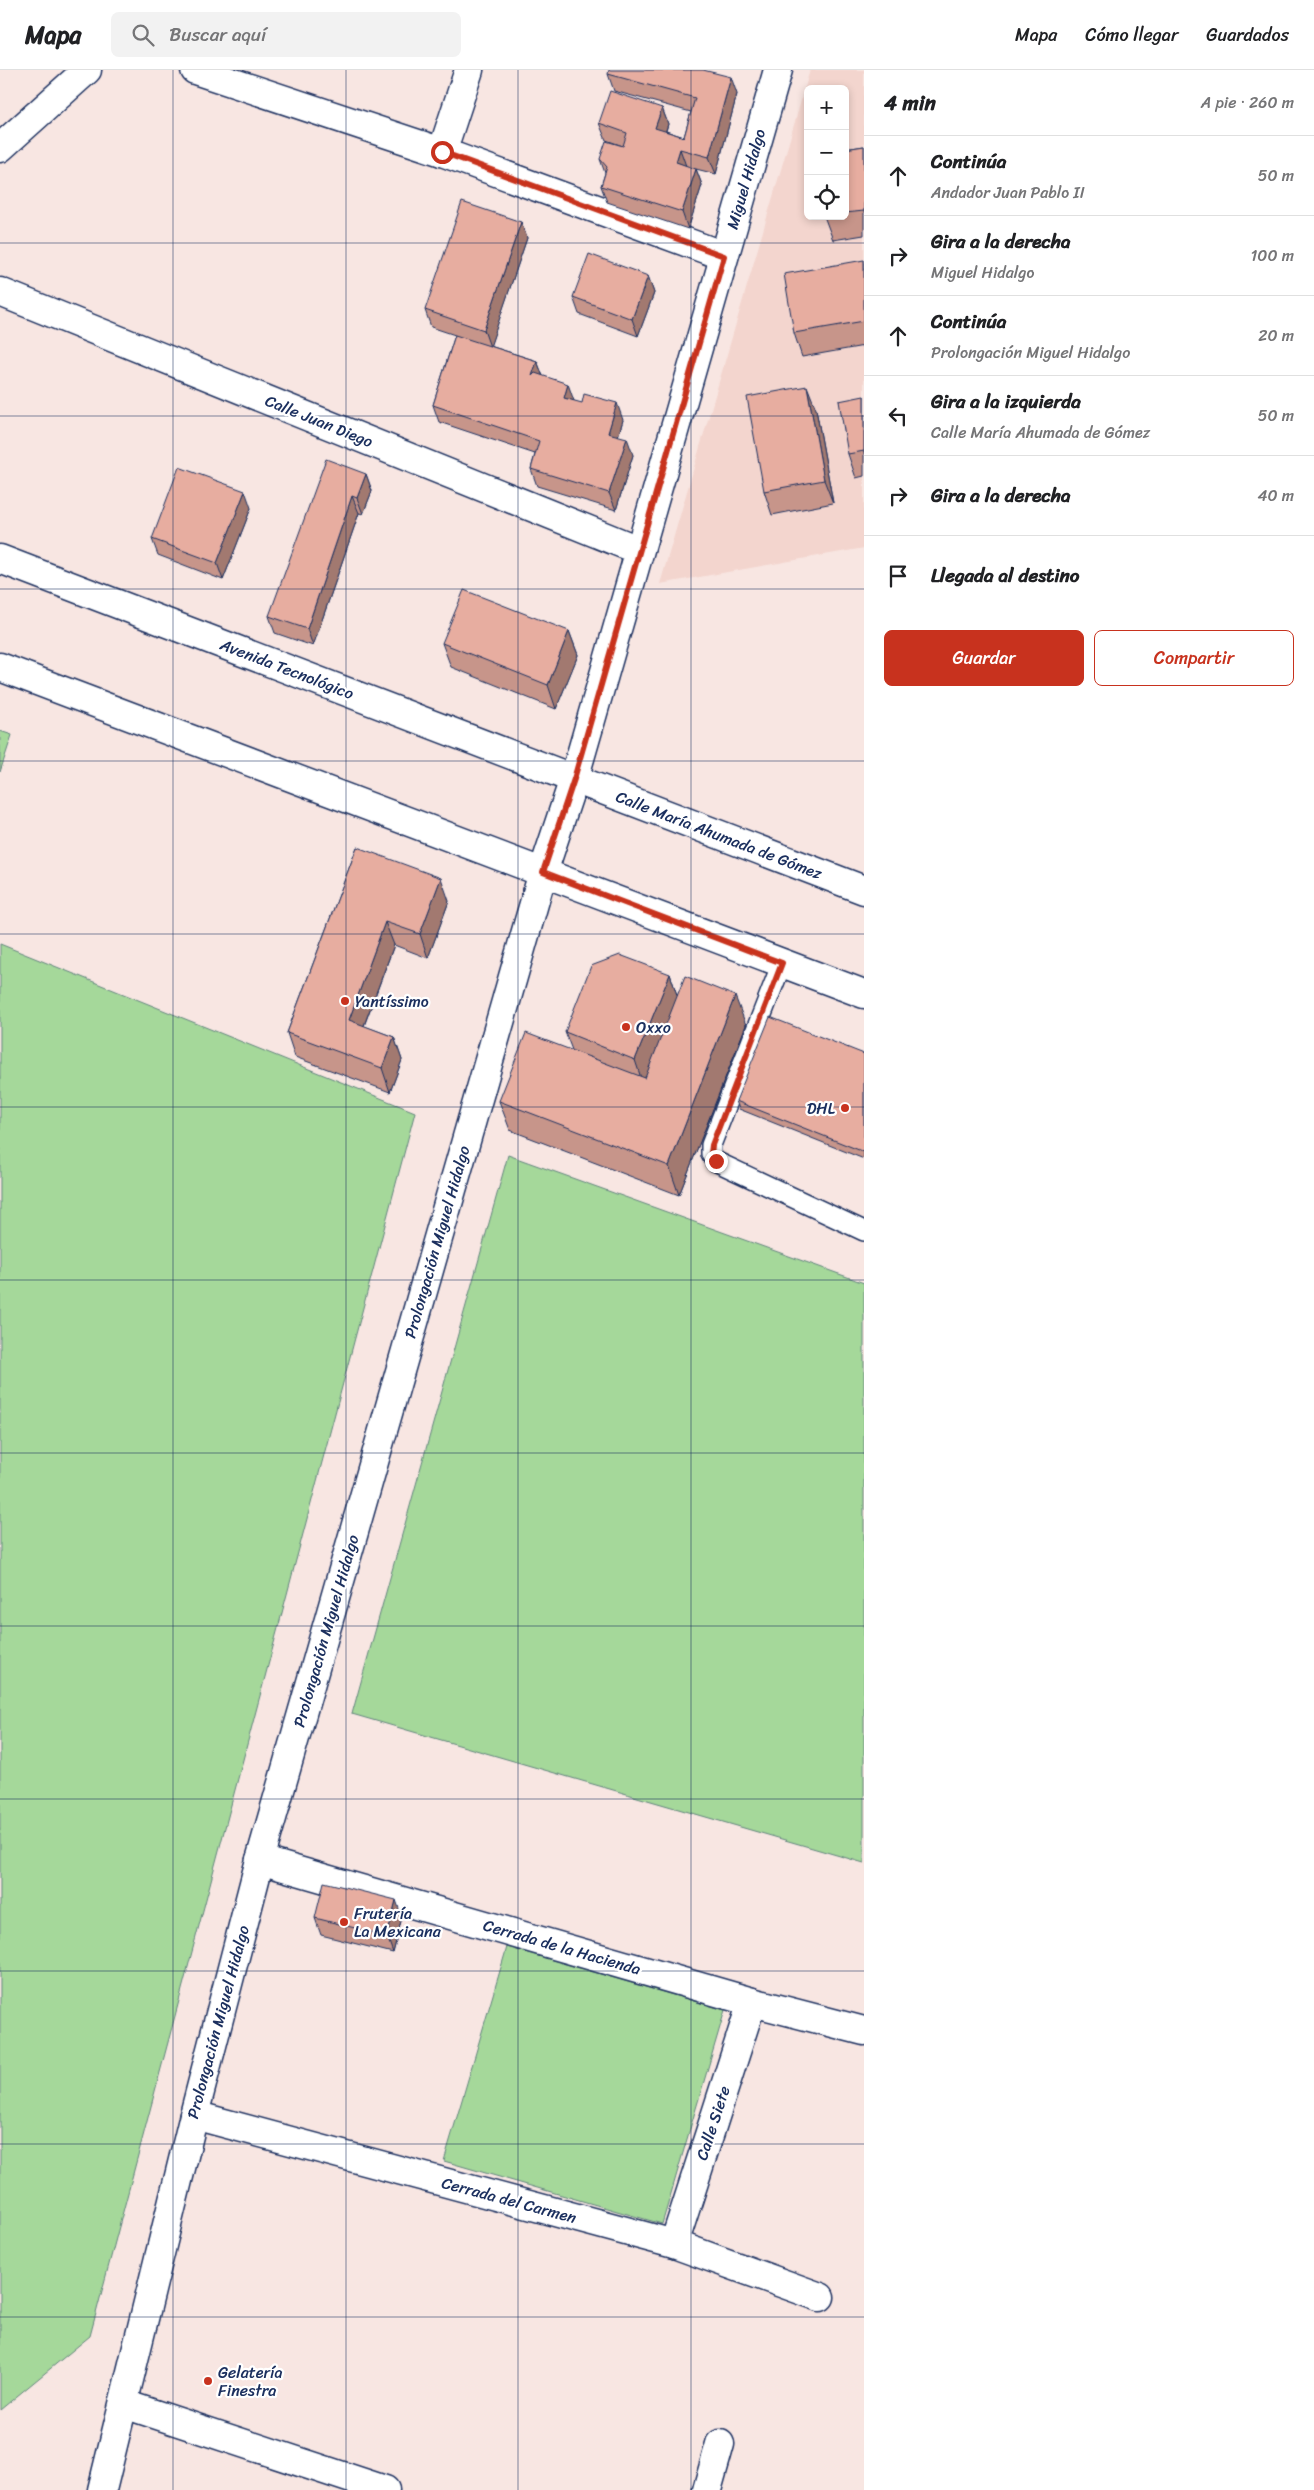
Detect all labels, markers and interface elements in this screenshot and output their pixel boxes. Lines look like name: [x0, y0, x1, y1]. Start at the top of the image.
search box: [111, 12, 461, 57]
text: Mapa: [25, 14, 81, 56]
text: Buscar aquí: [169, 18, 266, 51]
text: Mapa: [1015, 19, 1057, 51]
text: Cómo llegar: [1085, 19, 1178, 51]
text: Guardados: [1206, 19, 1289, 51]
icon: search: [129, 21, 157, 49]
text: 4 min: [884, 84, 936, 122]
map controls: [804, 85, 849, 220]
button: +: [804, 85, 849, 130]
text: A pie · 260 m: [1201, 88, 1294, 117]
street label: Miguel Hidalgo: [718, 125, 774, 233]
button: −: [804, 130, 849, 175]
route start: [431, 141, 454, 164]
text: Continúa: [931, 145, 1006, 178]
text: 50 m: [1258, 161, 1294, 190]
icon: ahead: [884, 162, 912, 190]
button: locate: [804, 175, 849, 220]
text: Andador Juan Pablo II: [931, 178, 1085, 207]
text: Gira a la derecha: [931, 225, 1070, 258]
text: 100 m: [1250, 241, 1294, 270]
icon: right: [884, 242, 912, 270]
text: Miguel Hidalgo: [931, 258, 1034, 287]
text: Continúa: [931, 305, 1006, 338]
text: 20 m: [1258, 321, 1294, 350]
icon: ahead: [884, 322, 912, 350]
text: Prolongación Miguel Hidalgo: [931, 338, 1130, 367]
text: Gira a la izquierda: [931, 385, 1081, 418]
street label: Calle Juan Diego: [261, 386, 377, 456]
text: 50 m: [1258, 401, 1294, 430]
icon: left: [884, 402, 912, 430]
text: Calle María Ahumada de Gómez: [931, 418, 1150, 447]
text: Gira a la derecha: [931, 479, 1070, 512]
text: 40 m: [1257, 481, 1294, 510]
icon: right: [884, 482, 912, 510]
text: Llegada al destino: [931, 559, 1080, 592]
icon: arrive: [884, 562, 912, 590]
street label: Avenida Tecnológico: [215, 630, 358, 708]
button: Guardar: [884, 630, 1084, 686]
button: Compartir: [1094, 630, 1294, 686]
street label: Calle María Ahumada de Gómez: [611, 782, 827, 888]
place label: Yantíssimo: [355, 987, 429, 1016]
marker: Yantíssimo: [339, 995, 351, 1007]
place label: Oxxo: [636, 1013, 671, 1042]
marker: Oxxo: [620, 1021, 632, 1033]
place label: DHL: [807, 1094, 836, 1123]
marker: DHL: [839, 1102, 851, 1114]
street label: Prolongación Miguel Hidalgo: [396, 1142, 478, 1342]
route end: [705, 1150, 728, 1173]
street label: Prolongación Miguel Hidalgo: [285, 1531, 367, 1731]
place label: Frutería La Mexicana: [354, 1899, 442, 1946]
street label: Cerrada de la Hacienda: [480, 1911, 644, 1983]
marker: Frutería La Mexicana: [338, 1916, 350, 1928]
street label: Prolongación Miguel Hidalgo: [178, 1922, 258, 2122]
street label: Calle Siete: [687, 2082, 739, 2164]
street label: Cerrada del Carmen: [438, 2168, 580, 2232]
place label: Gelatería Finestra: [218, 2358, 283, 2405]
marker: Gelatería Finestra: [202, 2375, 214, 2387]

